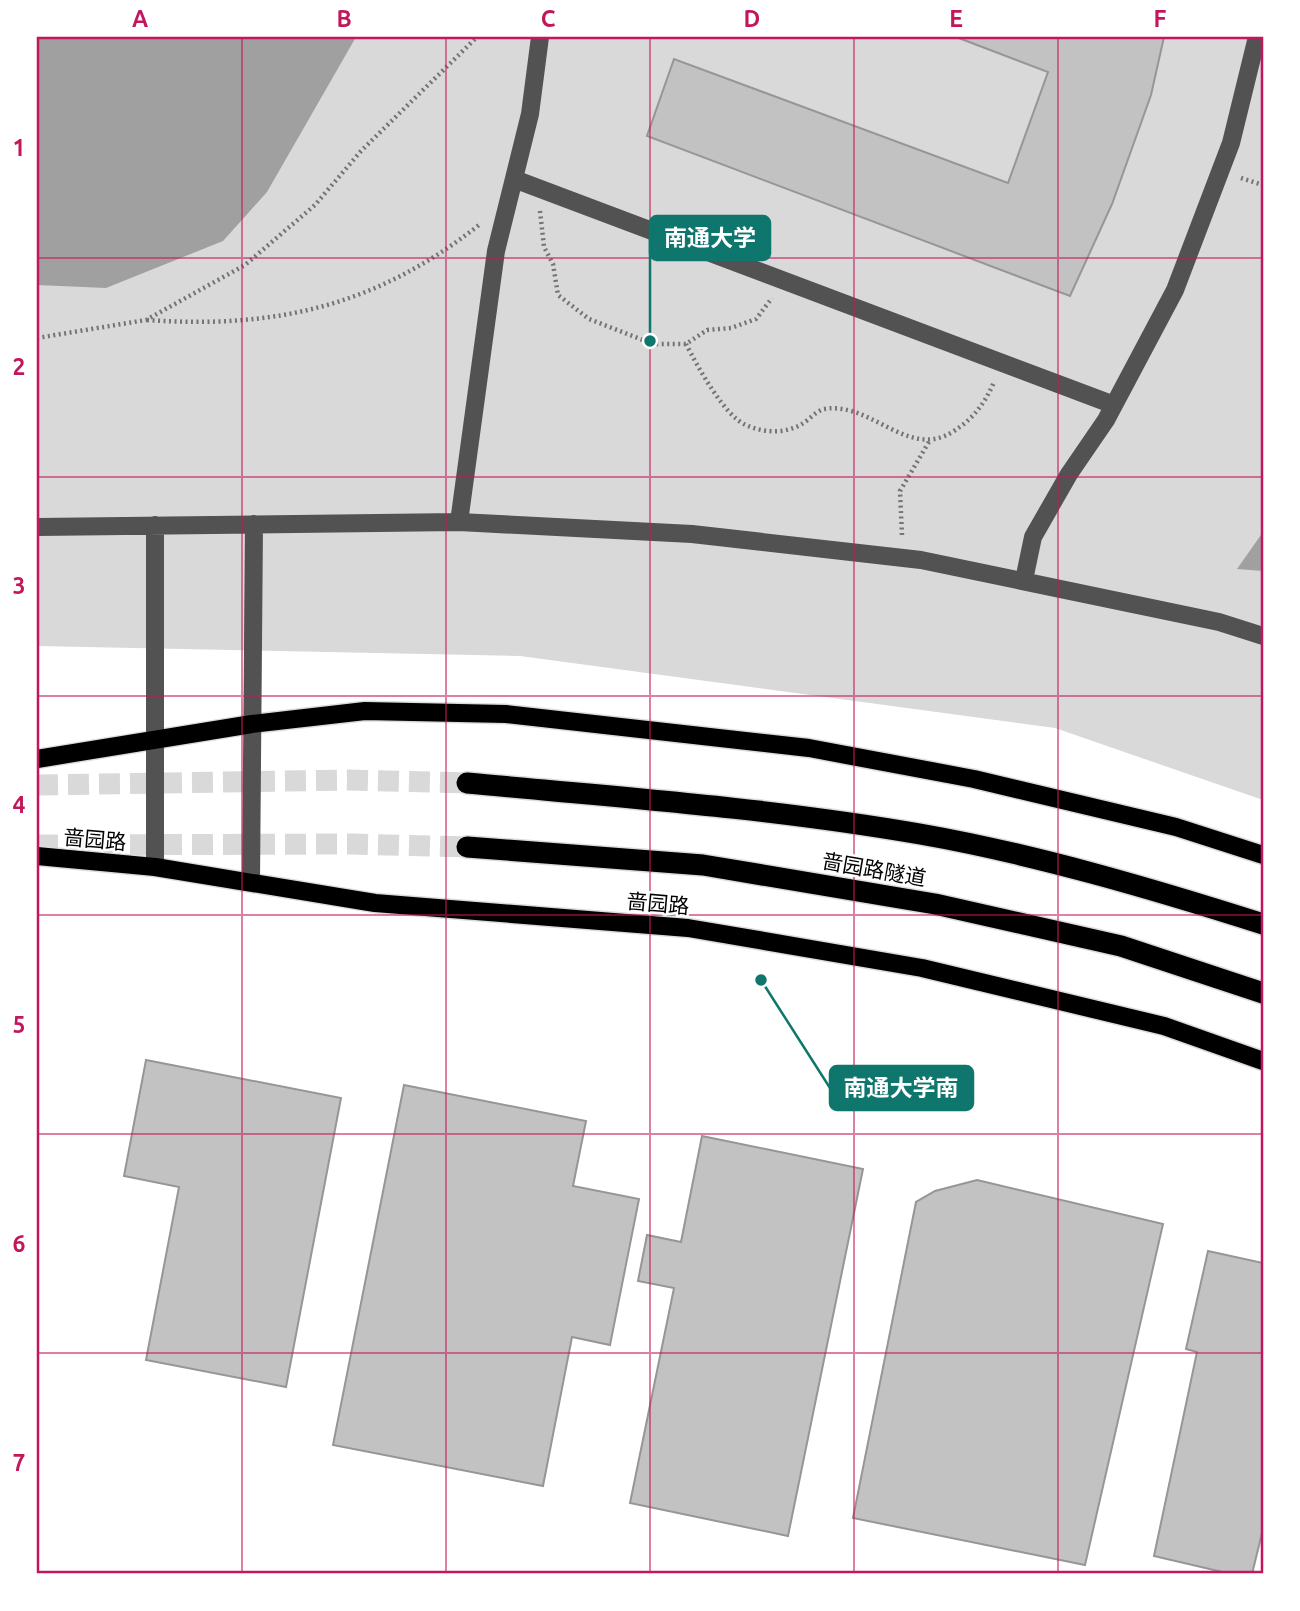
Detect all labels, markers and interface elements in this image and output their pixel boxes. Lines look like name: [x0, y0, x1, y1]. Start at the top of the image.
text: A: [132, 6, 148, 31]
text: B: [336, 6, 352, 31]
text: C: [541, 6, 556, 31]
text: D: [744, 6, 760, 31]
text: E: [949, 6, 963, 31]
text: F: [1154, 6, 1167, 31]
text: 1: [13, 135, 25, 160]
callout: 南通大学: [650, 216, 770, 260]
text: 南通大学: [664, 225, 756, 250]
text: 2: [13, 354, 25, 379]
text: 3: [13, 573, 25, 598]
text: 4: [13, 792, 26, 817]
street label: 啬园路: [63, 824, 127, 854]
street label: 啬园路隧道: [820, 848, 928, 890]
street label: 啬园路: [626, 888, 690, 918]
text: 5: [13, 1012, 25, 1037]
callout: 南通大学南: [830, 1066, 973, 1110]
text: 南通大学南: [844, 1075, 959, 1100]
text: 6: [13, 1231, 26, 1256]
text: 7: [13, 1450, 25, 1475]

